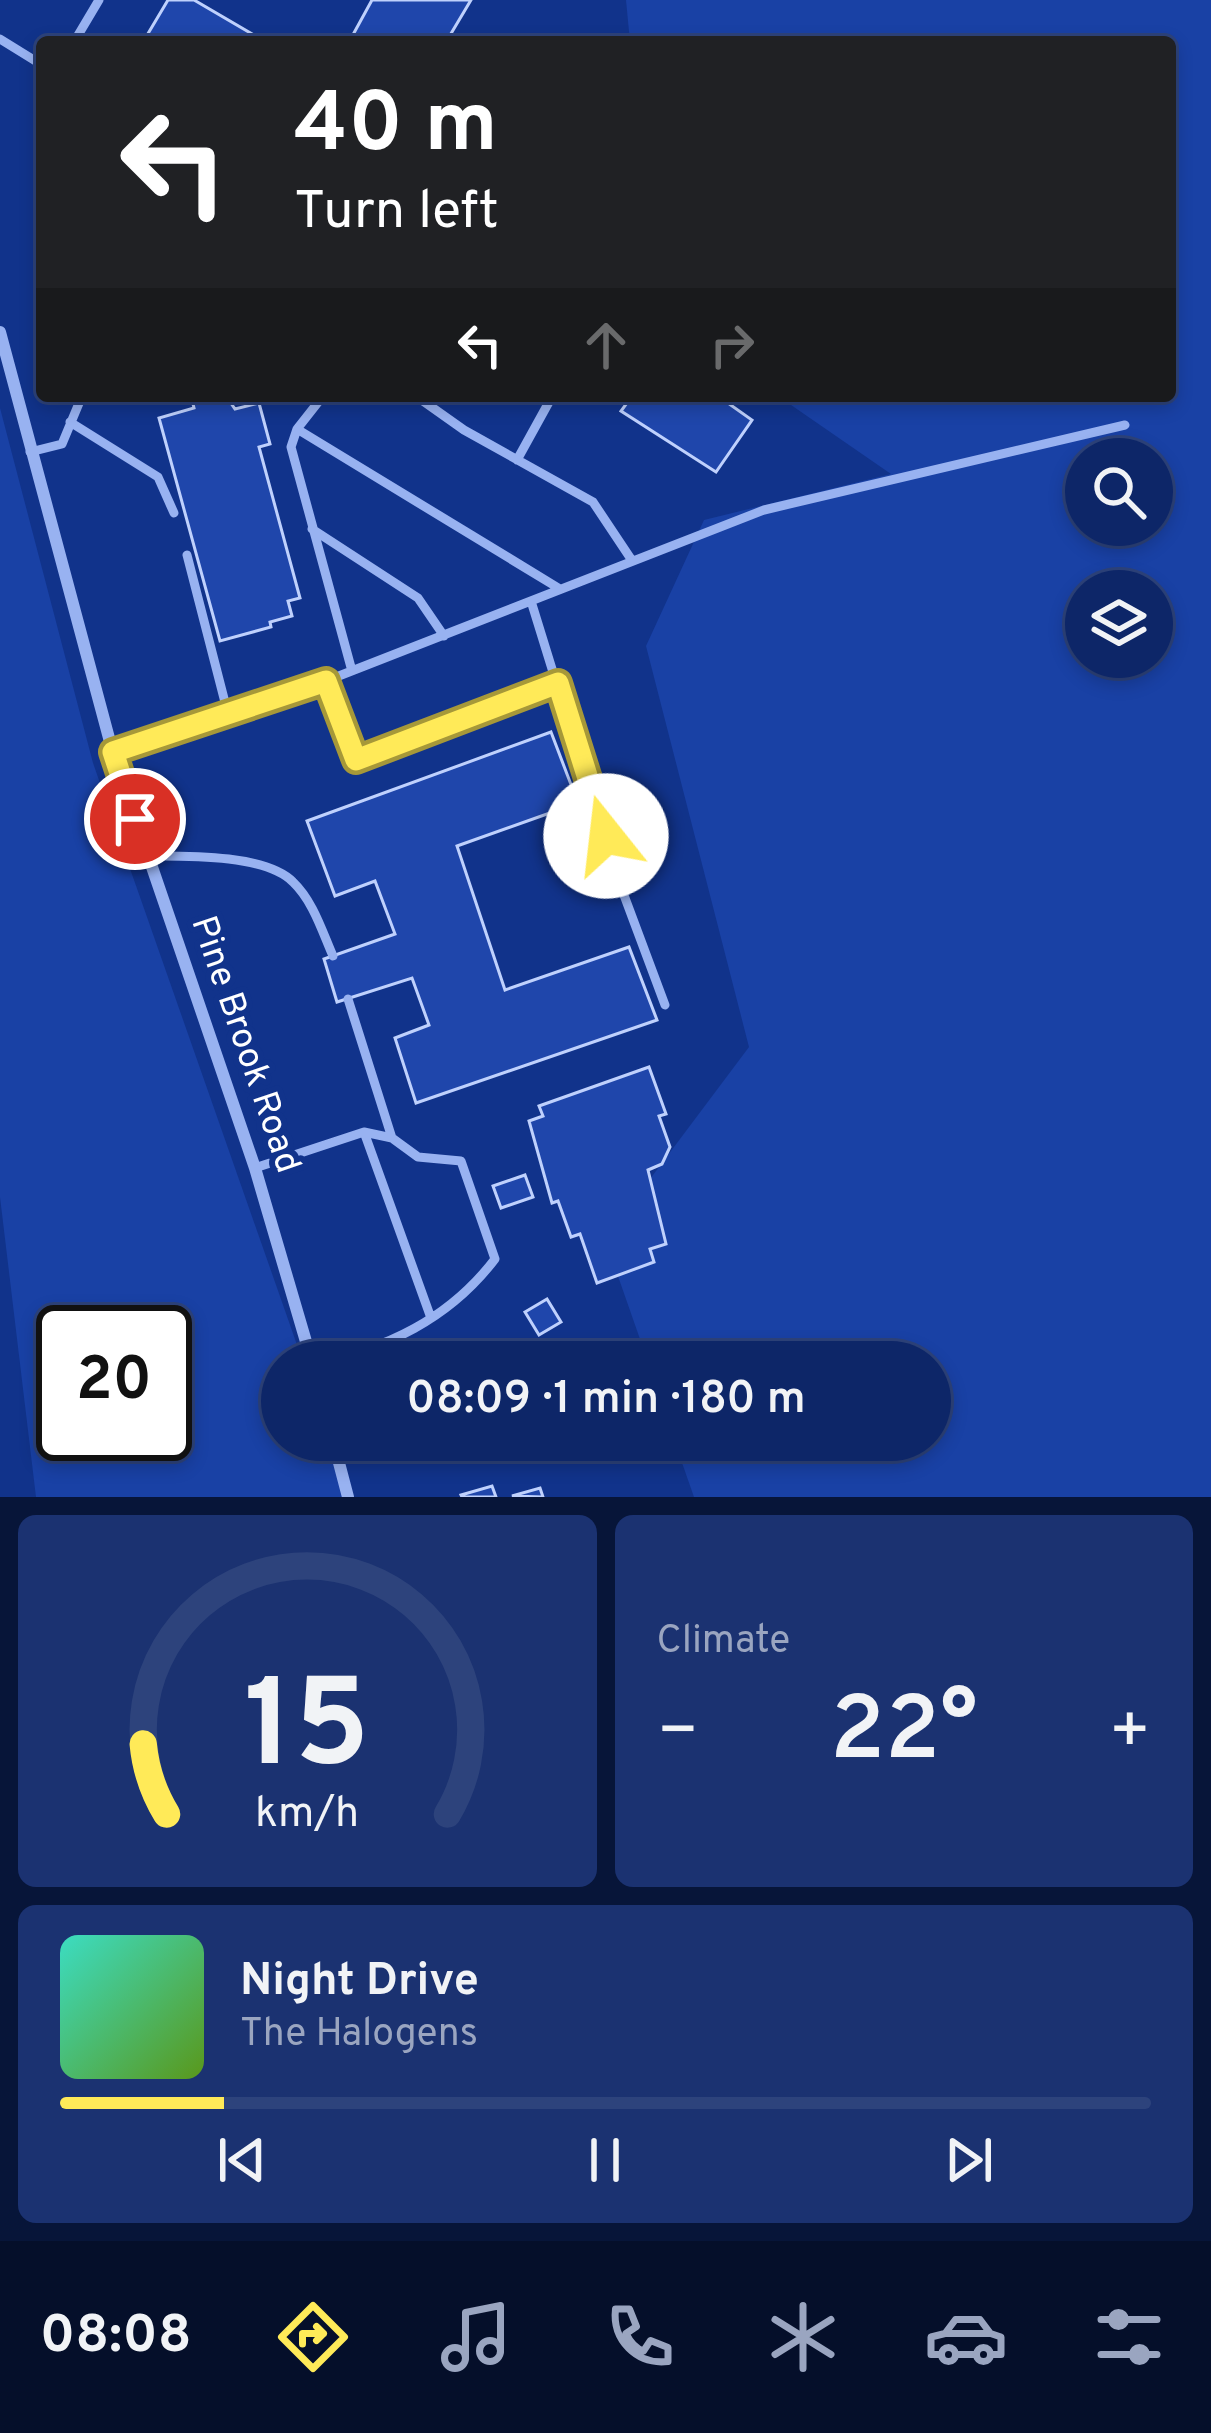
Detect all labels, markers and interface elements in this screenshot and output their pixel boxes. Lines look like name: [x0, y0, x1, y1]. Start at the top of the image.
text: 40 m: [294, 75, 498, 181]
icon: left: [96, 84, 252, 240]
text: Turn left: [294, 179, 499, 248]
icon: left: [447, 312, 513, 378]
icon: ahead: [573, 312, 639, 378]
icon: right: [699, 312, 765, 378]
map controls: [1065, 438, 1173, 678]
button: search: [1065, 438, 1173, 546]
button: layers: [1065, 570, 1173, 678]
pin: [84, 768, 186, 870]
position arrow: [543, 773, 669, 899]
icon: arrive: [102, 786, 168, 852]
street label: Pine Brook Road: [178, 910, 310, 1180]
speed limit sign: 20: [36, 1305, 192, 1461]
text: 08:09 · 1 min · 180 m: [406, 1372, 806, 1429]
text: Climate: [657, 1618, 790, 1667]
text: 15: [244, 1653, 370, 1811]
text: 22°: [830, 1678, 977, 1791]
text: −: [657, 1693, 699, 1776]
text: +: [1108, 1693, 1151, 1776]
text: km/h: [255, 1788, 359, 1842]
text: Night Drive: [240, 1954, 479, 2011]
text: The Halogens: [240, 2011, 478, 2060]
icon: previous: [209, 2127, 275, 2193]
icon: pause: [572, 2127, 638, 2193]
icon: next: [936, 2127, 1002, 2193]
icon: directions: [271, 2295, 355, 2379]
icon: music: [434, 2295, 518, 2379]
icon: phone: [598, 2295, 682, 2379]
icon: climate: [761, 2295, 845, 2379]
icon: car: [924, 2295, 1008, 2379]
icon: filters: [1087, 2295, 1171, 2379]
text: 08:08: [40, 2303, 192, 2372]

